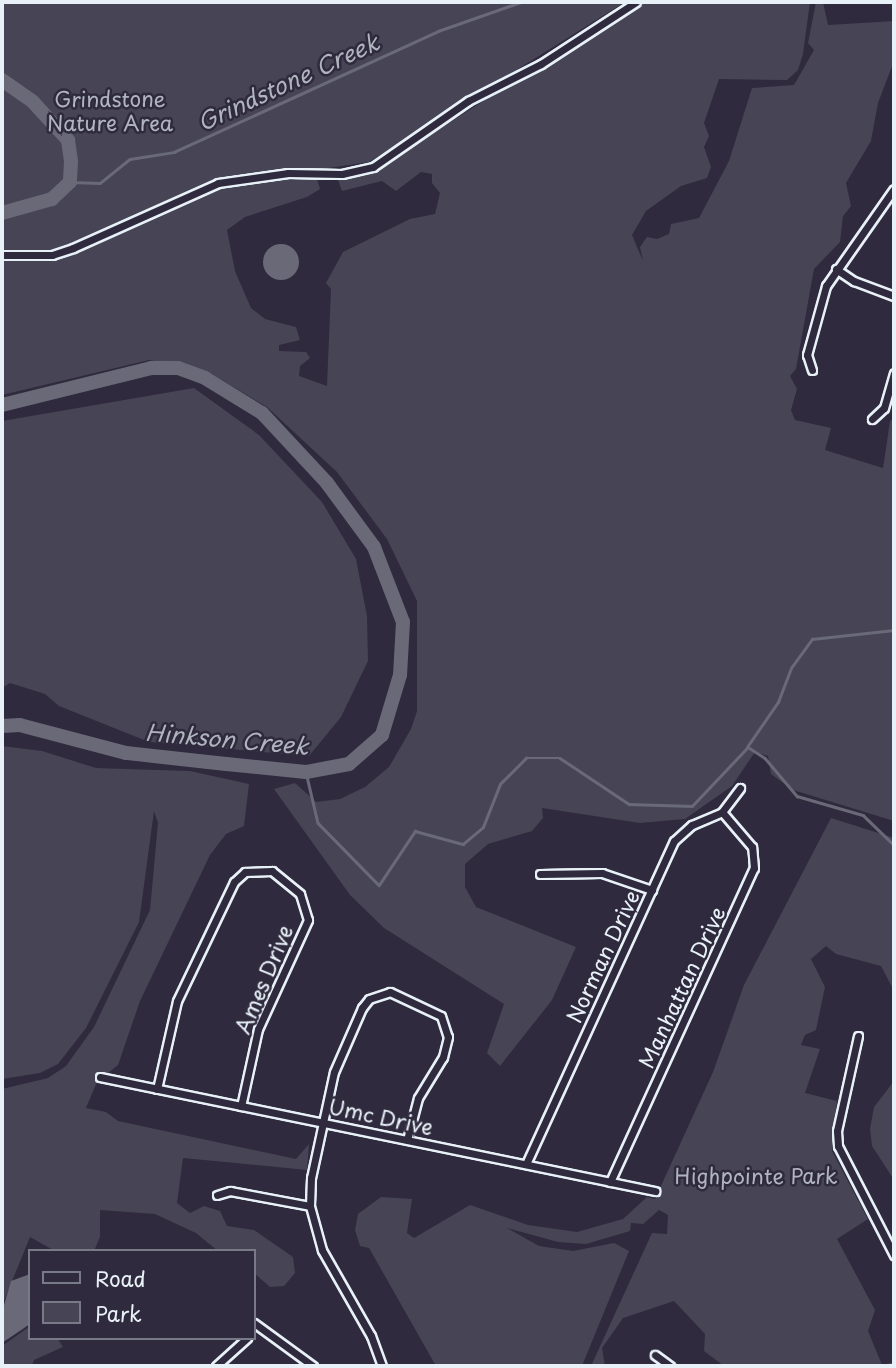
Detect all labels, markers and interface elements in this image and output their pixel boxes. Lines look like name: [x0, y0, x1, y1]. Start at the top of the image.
water label: Grindstone Creek: [193, 28, 383, 136]
park label: Grindstone Nature Area: [46, 85, 174, 135]
water label: Hinkson Creek: [145, 718, 309, 760]
street label: Norman Drive: [560, 886, 644, 1026]
street label: Manhattan Drive: [633, 902, 729, 1072]
street label: Ames Drive: [229, 920, 297, 1038]
street label: Umc Drive: [326, 1093, 436, 1139]
park label: Highpointe Park: [675, 1162, 837, 1188]
legend: [28, 1249, 256, 1340]
text: Road: [95, 1262, 146, 1294]
text: Park: [95, 1297, 142, 1329]

